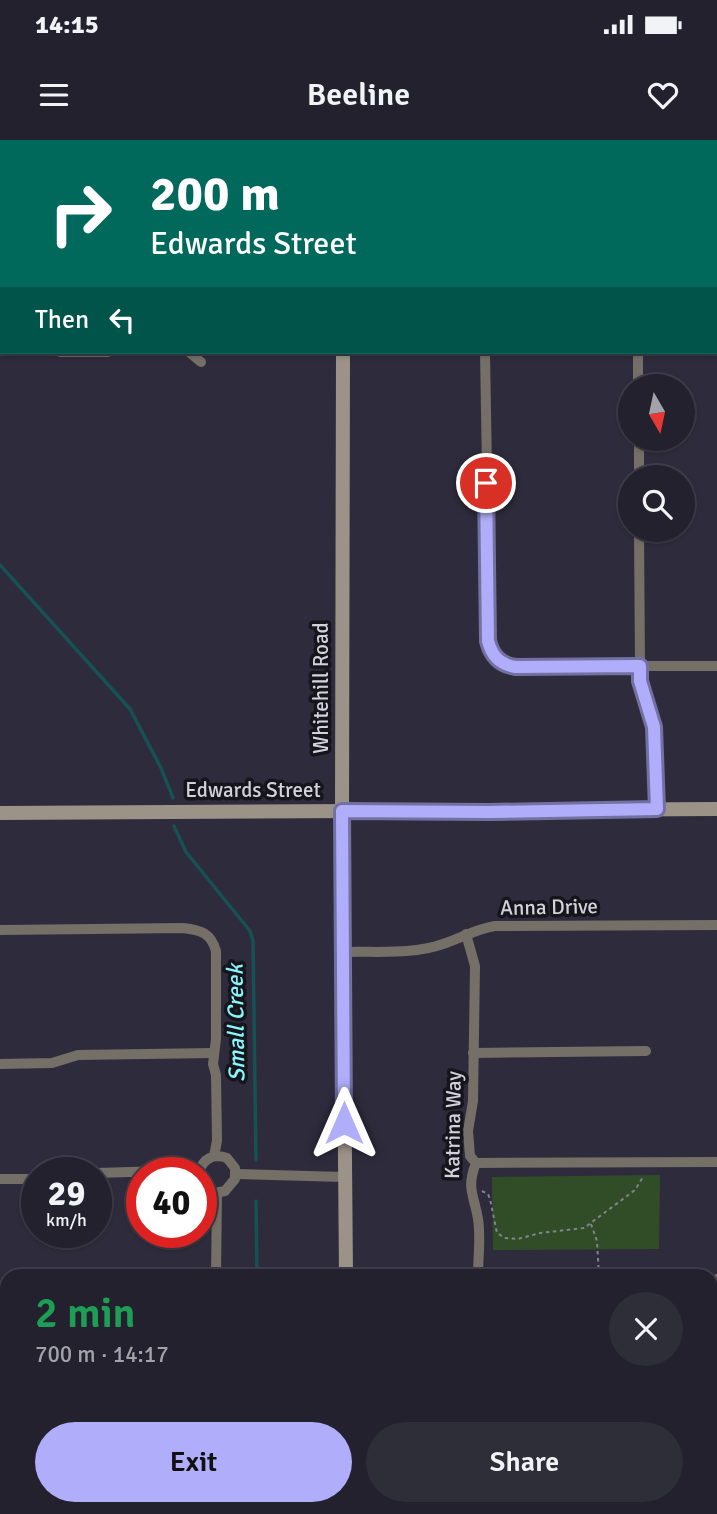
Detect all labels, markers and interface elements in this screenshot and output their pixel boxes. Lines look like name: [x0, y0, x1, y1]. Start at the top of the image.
text: 14:15: [35, 9, 99, 41]
text: Beeline: [307, 75, 410, 114]
icon: menu: [35, 76, 73, 114]
icon: heart: [644, 76, 682, 114]
text: 200 m: [150, 164, 280, 224]
icon: right: [35, 168, 126, 259]
text: Edwards Street: [150, 224, 357, 263]
icon: left: [103, 301, 141, 339]
text: Then: [35, 304, 89, 336]
north arrow: [618, 374, 695, 452]
map controls: [618, 374, 695, 542]
pin: [456, 453, 516, 513]
icon: arrive: [467, 464, 505, 502]
button: search: [618, 465, 695, 542]
street label: Whitehill Road: [308, 622, 334, 754]
street label: Edwards Street: [185, 777, 321, 803]
street label: Anna Drive: [500, 893, 598, 921]
water label: Small Creek: [220, 961, 252, 1082]
street label: Katrina Way: [439, 1071, 467, 1179]
position arrow: [307, 1086, 381, 1160]
speed limit sign: 40: [126, 1157, 217, 1248]
text: 29: [48, 1172, 85, 1215]
text: km/h: [46, 1209, 87, 1231]
text: 2 min: [35, 1288, 136, 1339]
button: close: [609, 1292, 683, 1366]
text: 700 m · 14:17: [35, 1340, 169, 1369]
button: Exit: [35, 1422, 352, 1502]
button: Share: [366, 1422, 683, 1502]

